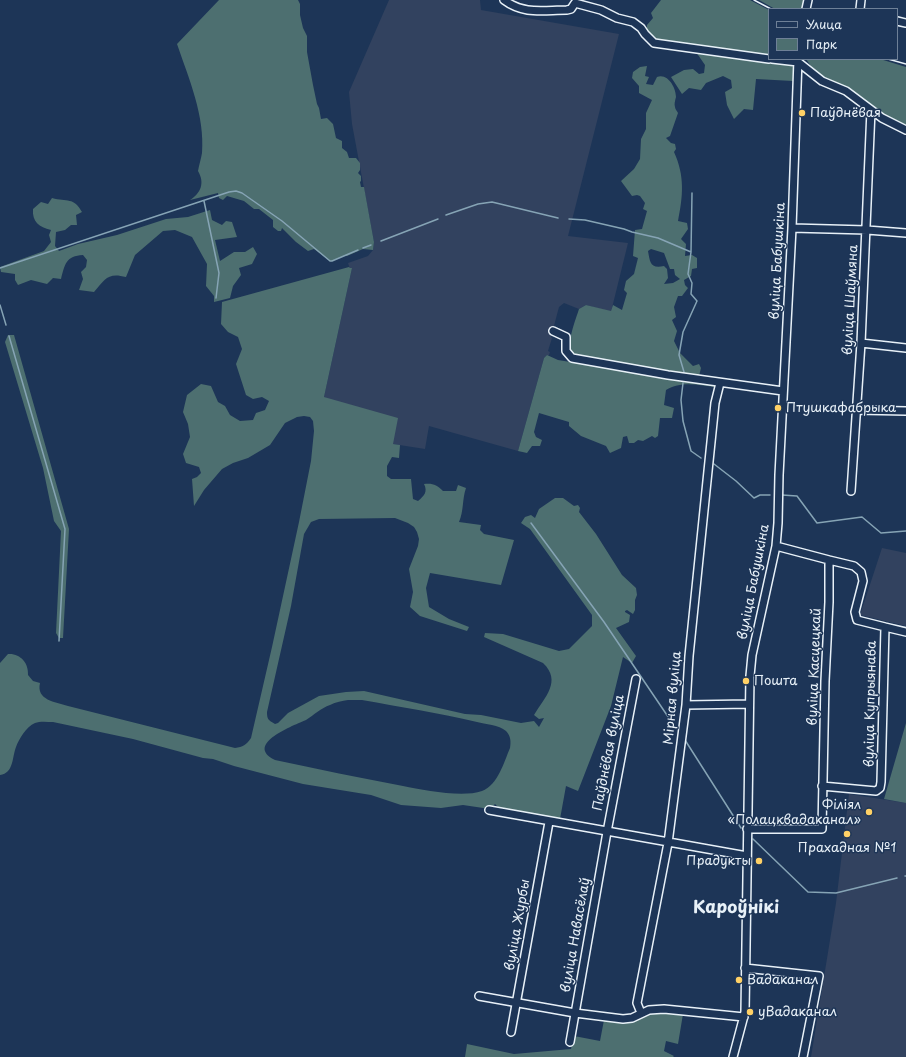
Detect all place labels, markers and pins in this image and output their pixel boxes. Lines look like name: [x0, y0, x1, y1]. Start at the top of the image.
place label: Паўднёвая: [810, 105, 881, 121]
marker: Паўднёвая: [797, 108, 807, 118]
place label: Птушкафабрыка: [786, 400, 896, 416]
marker: Птушкафабрыка: [773, 403, 783, 413]
place label: Пошта: [754, 673, 797, 689]
marker: Пошта: [741, 676, 751, 686]
place label: Філіял «Полацквадаканал»: [727, 797, 861, 828]
marker: Філіял «Полацквадаканал»: [864, 807, 874, 817]
marker: Прахадная №1: [842, 829, 852, 839]
place label: Прахадная №1: [798, 840, 896, 856]
place label: Прадукты: [686, 853, 751, 869]
marker: Прадукты: [754, 856, 764, 866]
place label: Вадаканал: [747, 972, 818, 988]
marker: Вадаканал: [734, 975, 744, 985]
place label: уВадаканал: [758, 1004, 837, 1020]
marker: уВадаканал: [745, 1007, 755, 1017]

